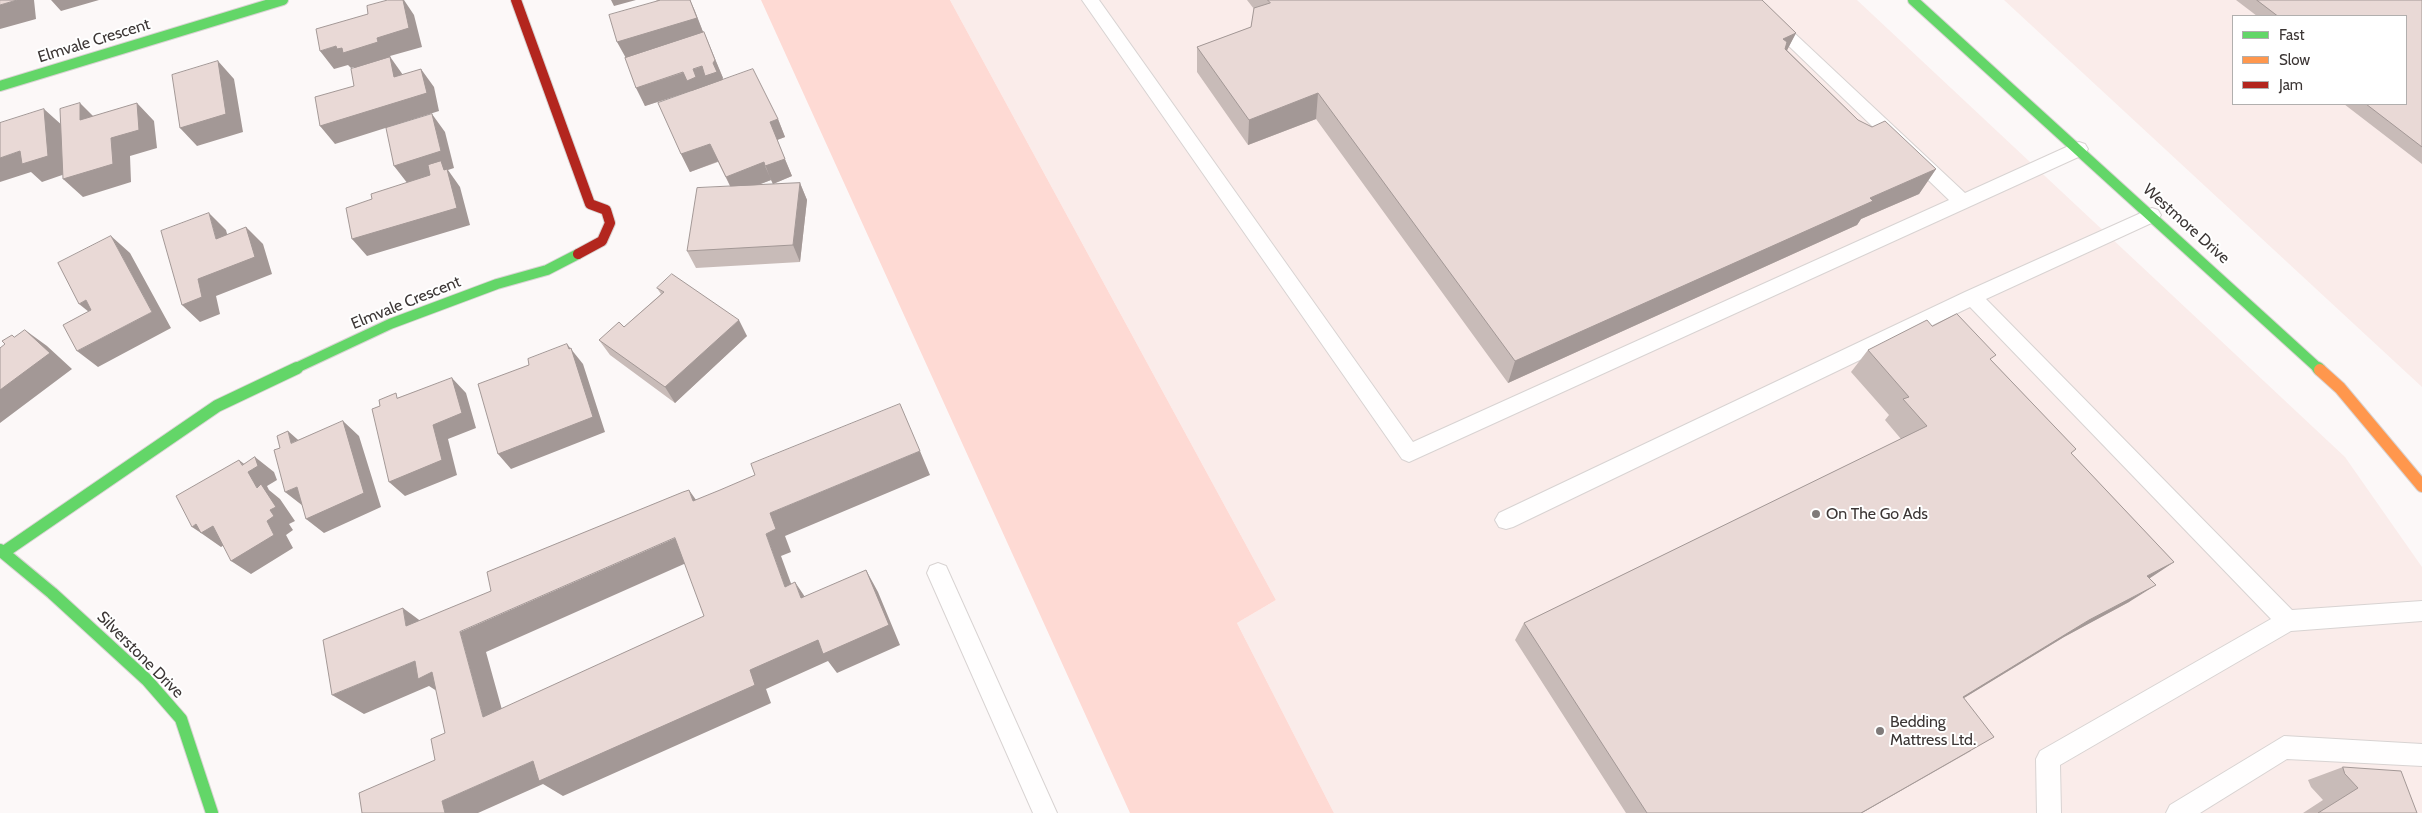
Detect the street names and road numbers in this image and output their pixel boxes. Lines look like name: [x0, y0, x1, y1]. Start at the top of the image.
street label: Elmvale Crescent: [36, 15, 152, 67]
street label: Westmore Drive: [2139, 180, 2233, 268]
street label: Elmvale Crescent: [348, 272, 464, 334]
street label: Silverstone Drive: [93, 608, 187, 702]

